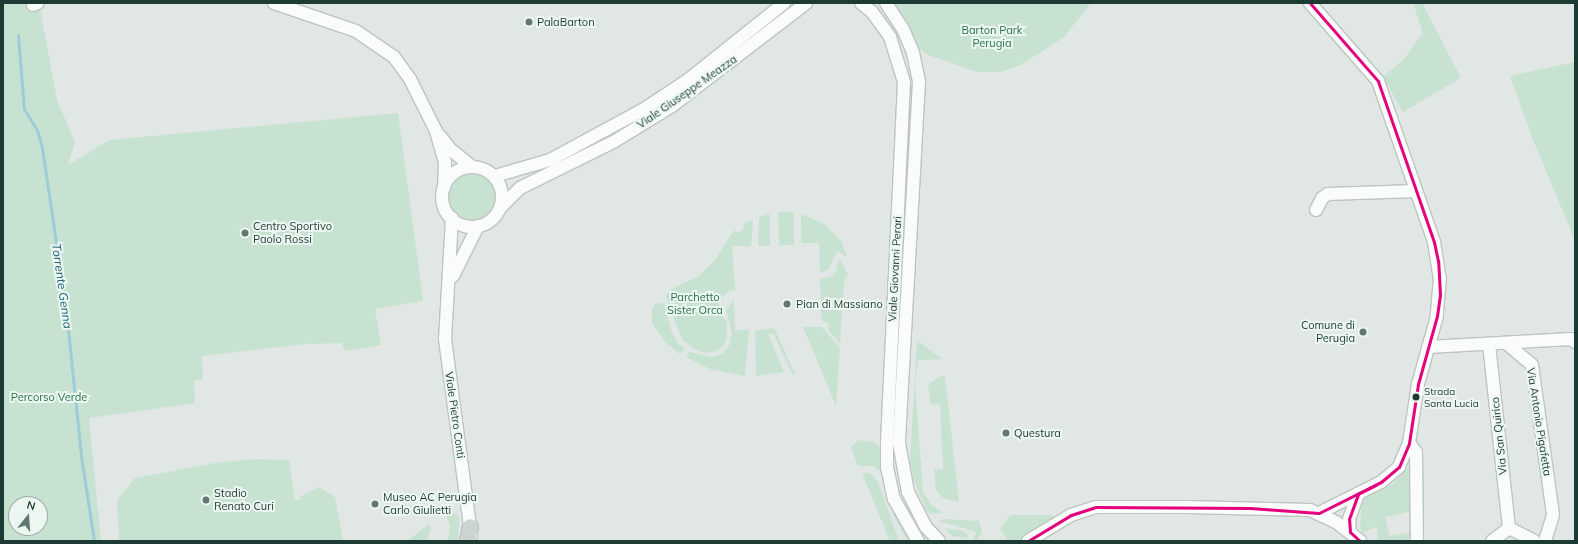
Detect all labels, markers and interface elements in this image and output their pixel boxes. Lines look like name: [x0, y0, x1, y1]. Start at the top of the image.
place label: PalaBarton: [537, 15, 595, 29]
marker: PalaBarton: [524, 17, 534, 27]
park label: Barton Park Perugia: [962, 24, 1022, 50]
street label: Viale Giuseppe Meazza: [635, 53, 739, 131]
street label: Viale Giovanni Perari: [886, 216, 904, 322]
place label: Centro Sportivo Paolo Rossi: [253, 220, 332, 246]
marker: Centro Sportivo Paolo Rossi: [240, 228, 250, 238]
water label: Torrente Genna: [49, 243, 75, 329]
park label: Parchetto Sister Orca: [667, 291, 723, 317]
place label: Pian di Massiano: [796, 297, 883, 311]
marker: Pian di Massiano: [781, 298, 793, 310]
place label: Comune di Perugia: [1301, 319, 1355, 345]
marker: Comune di Perugia: [1358, 327, 1368, 337]
street label: Via Antonio Pigafetta: [1524, 367, 1554, 477]
street label: Viale Pietro Conti: [442, 371, 468, 459]
place label: Strada Santa Lucia: [1424, 385, 1479, 408]
park label: Percorso Verde: [11, 390, 87, 404]
marker: Strada Santa Lucia: [1411, 392, 1421, 402]
street label: Via San Quirico: [1488, 396, 1510, 476]
place label: Questura: [1014, 426, 1061, 440]
marker: Questura: [1001, 428, 1011, 438]
place label: Stadio Renato Curi: [214, 487, 274, 513]
place label: Museo AC Perugia Carlo Giulietti: [383, 491, 477, 517]
marker: Stadio Renato Curi: [201, 495, 211, 505]
north arrow: [8, 496, 48, 536]
text: N: [25, 498, 37, 513]
marker: Museo AC Perugia Carlo Giulietti: [370, 499, 380, 509]

